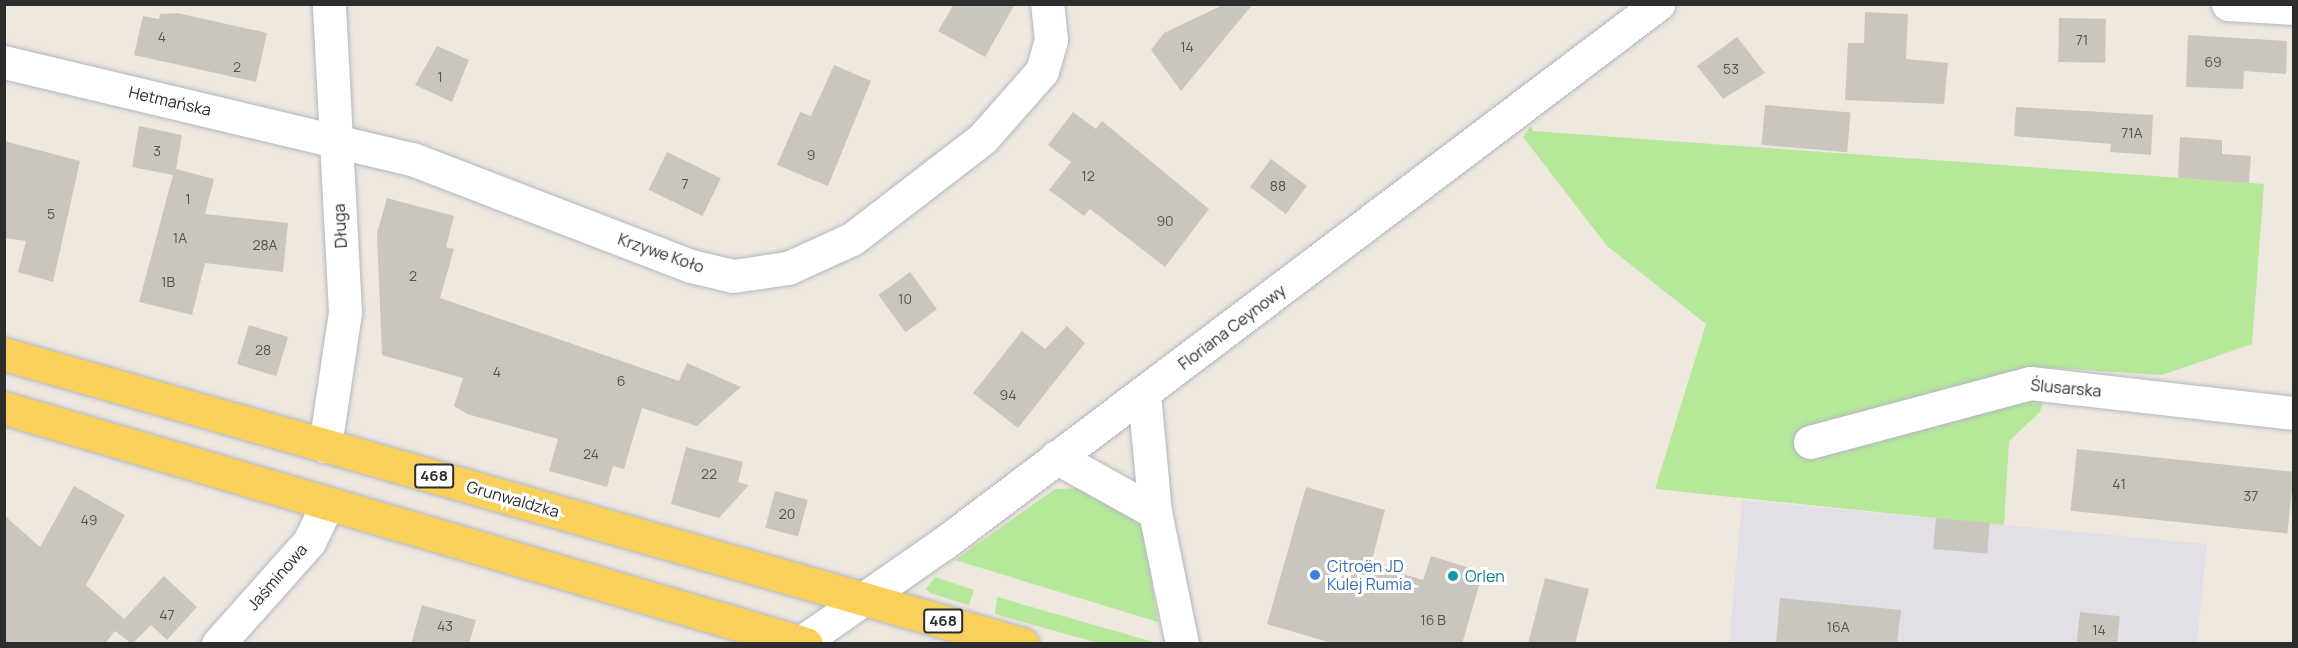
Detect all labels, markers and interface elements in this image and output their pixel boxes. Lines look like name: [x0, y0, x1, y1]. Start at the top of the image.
house number: 4: [158, 29, 166, 45]
house number: 71: [2076, 32, 2088, 48]
house number: 14: [1180, 39, 1194, 55]
house number: 69: [2204, 54, 2222, 70]
house number: 2: [233, 59, 241, 75]
house number: 53: [1723, 61, 1739, 77]
house number: 1: [437, 69, 443, 85]
street label: Hetmańska: [127, 82, 213, 120]
house number: 71A: [2121, 125, 2143, 141]
house number: 3: [153, 143, 161, 159]
house number: 9: [807, 147, 815, 163]
house number: 12: [1081, 168, 1095, 184]
house number: 7: [681, 176, 689, 192]
house number: 88: [1270, 178, 1286, 194]
house number: 1: [185, 191, 191, 207]
street label: Długa: [329, 203, 351, 249]
house number: 5: [47, 206, 55, 222]
house number: 90: [1156, 213, 1174, 229]
street label: Krzywe Koło: [615, 229, 707, 277]
house number: 1A: [173, 230, 187, 246]
house number: 28A: [253, 237, 277, 253]
house number: 2: [409, 268, 417, 284]
house number: 1B: [161, 274, 175, 290]
street label: Floriana Ceynowy: [1174, 280, 1290, 374]
house number: 10: [898, 291, 912, 307]
house number: 28: [255, 342, 271, 358]
house number: 4: [493, 364, 501, 380]
house number: 6: [617, 373, 625, 389]
street label: Ślusarska: [2030, 375, 2102, 401]
house number: 94: [1000, 387, 1016, 403]
house number: 24: [583, 446, 599, 462]
road number: 468: [413, 464, 455, 488]
house number: 22: [701, 466, 717, 482]
house number: 41: [2112, 476, 2126, 492]
street label: Grunwaldzka: [465, 477, 561, 521]
house number: 37: [2244, 488, 2258, 504]
house number: 20: [779, 506, 795, 522]
house number: 49: [81, 512, 97, 528]
street label: Jaśminowa: [243, 540, 311, 614]
place label: Citroën JD Kulej Rumia: [1327, 556, 1412, 594]
place label: Orlen: [1465, 566, 1505, 586]
marker: Citroën JD Kulej Rumia: [1308, 568, 1322, 582]
marker: Orlen: [1446, 569, 1460, 583]
house number: 47: [159, 607, 175, 623]
road number: 468: [922, 609, 964, 633]
house number: 16 B: [1420, 612, 1446, 628]
house number: 43: [437, 618, 453, 634]
house number: 16A: [1826, 619, 1850, 635]
house number: 14: [2092, 622, 2106, 638]

